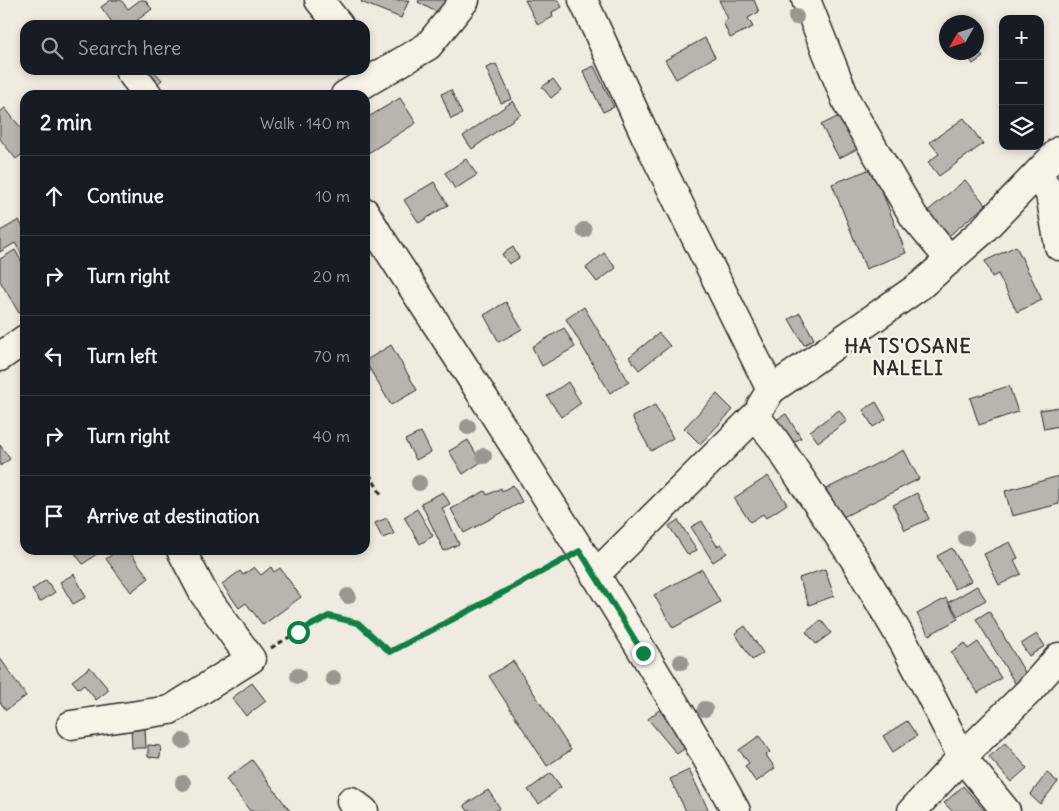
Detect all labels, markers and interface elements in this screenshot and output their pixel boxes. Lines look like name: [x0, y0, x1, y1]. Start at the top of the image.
north arrow: [939, 15, 984, 60]
map controls: [999, 15, 1044, 150]
button: +: [999, 15, 1044, 60]
search box: [20, 20, 370, 75]
icon: search: [38, 34, 66, 62]
text: Search here: [78, 36, 181, 60]
button: −: [999, 60, 1044, 105]
button: layers: [999, 105, 1044, 150]
text: 2 min: [40, 109, 92, 136]
text: Walk · 140 m: [260, 113, 350, 133]
icon: ahead: [40, 182, 68, 210]
text: Continue: [87, 184, 164, 208]
text: 10 m: [315, 186, 350, 206]
icon: right: [40, 262, 68, 290]
text: Turn right: [87, 264, 170, 288]
text: 20 m: [313, 266, 350, 286]
district label: HA TS'OSANE NALELI: [844, 334, 972, 380]
icon: left: [40, 342, 68, 370]
text: Turn left: [87, 344, 157, 368]
text: 70 m: [314, 346, 350, 366]
icon: right: [40, 422, 68, 450]
text: Turn right: [87, 424, 170, 448]
text: 40 m: [312, 426, 350, 446]
icon: arrive: [40, 502, 68, 530]
text: Arrive at destination: [87, 504, 260, 528]
route start: [287, 621, 310, 644]
route end: [632, 642, 655, 665]

